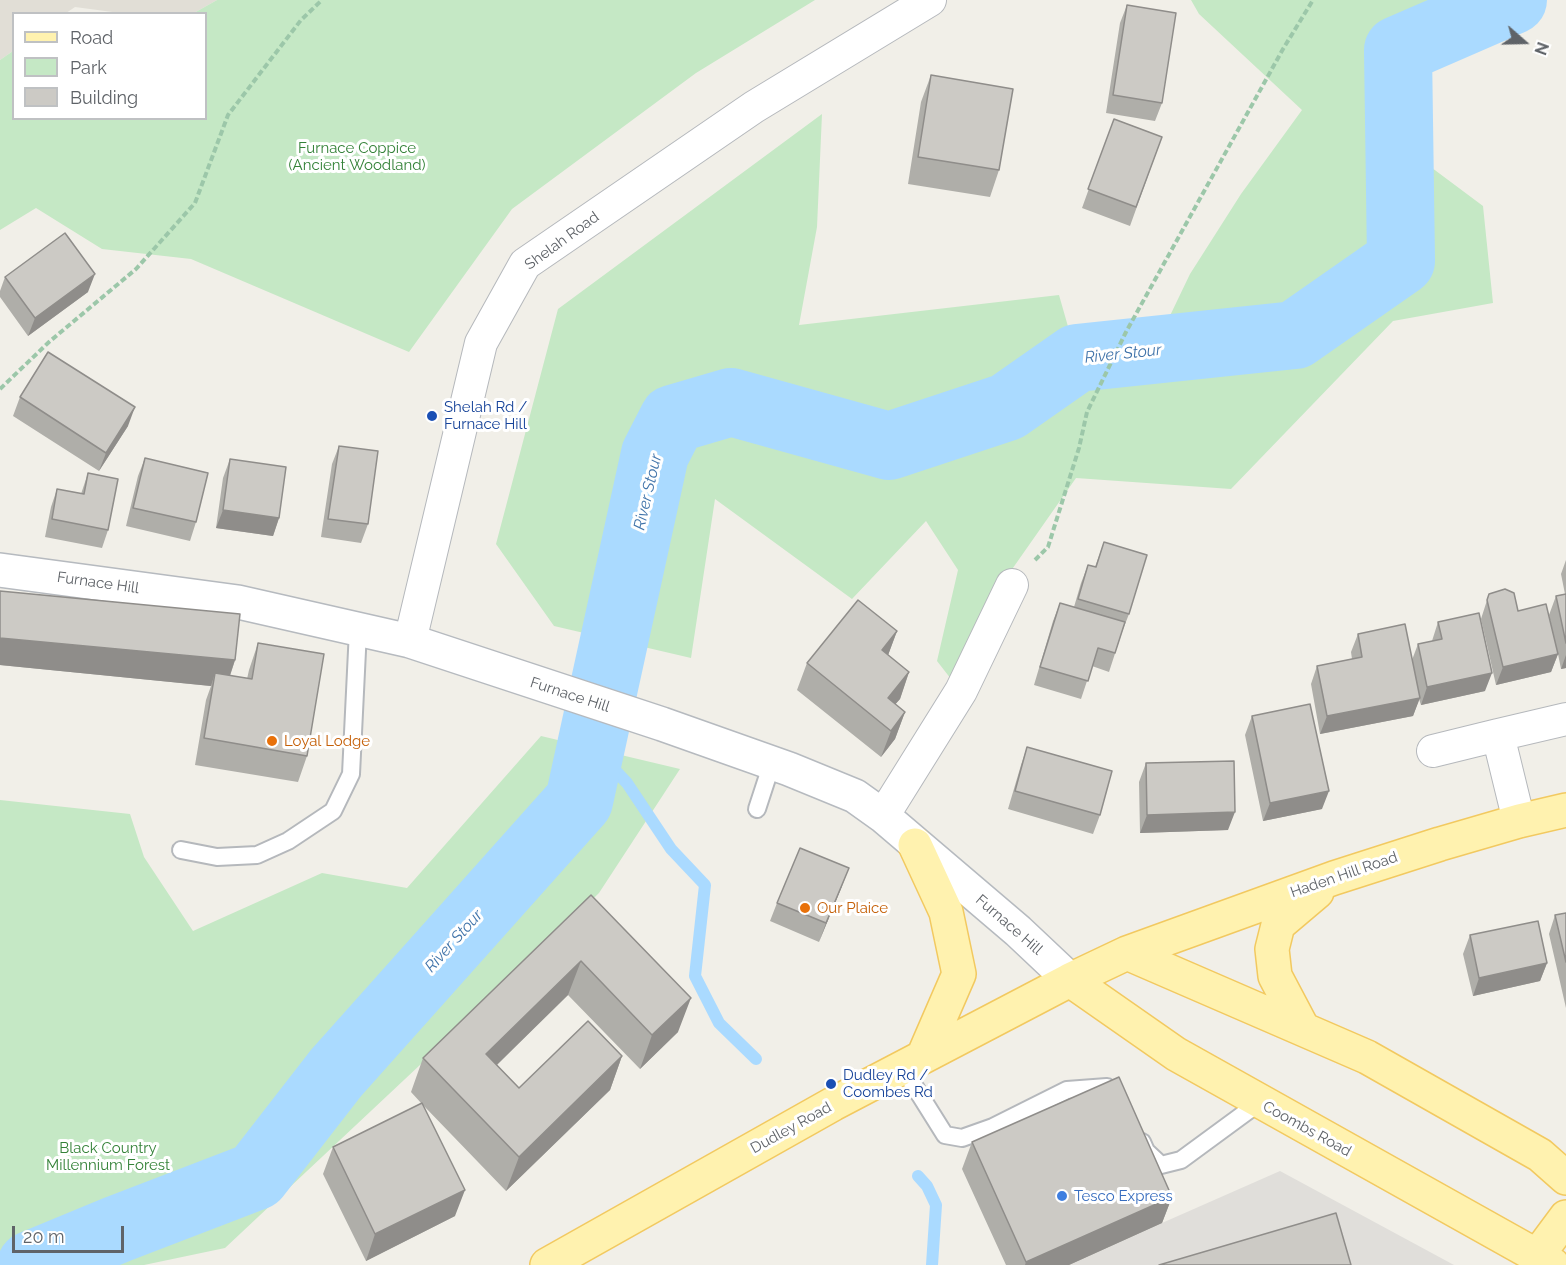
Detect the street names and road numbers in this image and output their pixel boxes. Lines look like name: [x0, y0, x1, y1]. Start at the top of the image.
street label: Shelah Road: [521, 208, 603, 274]
street label: Furnace Hill: [56, 568, 140, 598]
street label: Furnace Hill: [528, 674, 612, 716]
street label: Haden Hill Road: [1288, 848, 1400, 902]
street label: Furnace Hill: [972, 891, 1046, 959]
street label: Coombs Road: [1260, 1097, 1354, 1161]
street label: Dudley Road: [747, 1098, 835, 1158]

